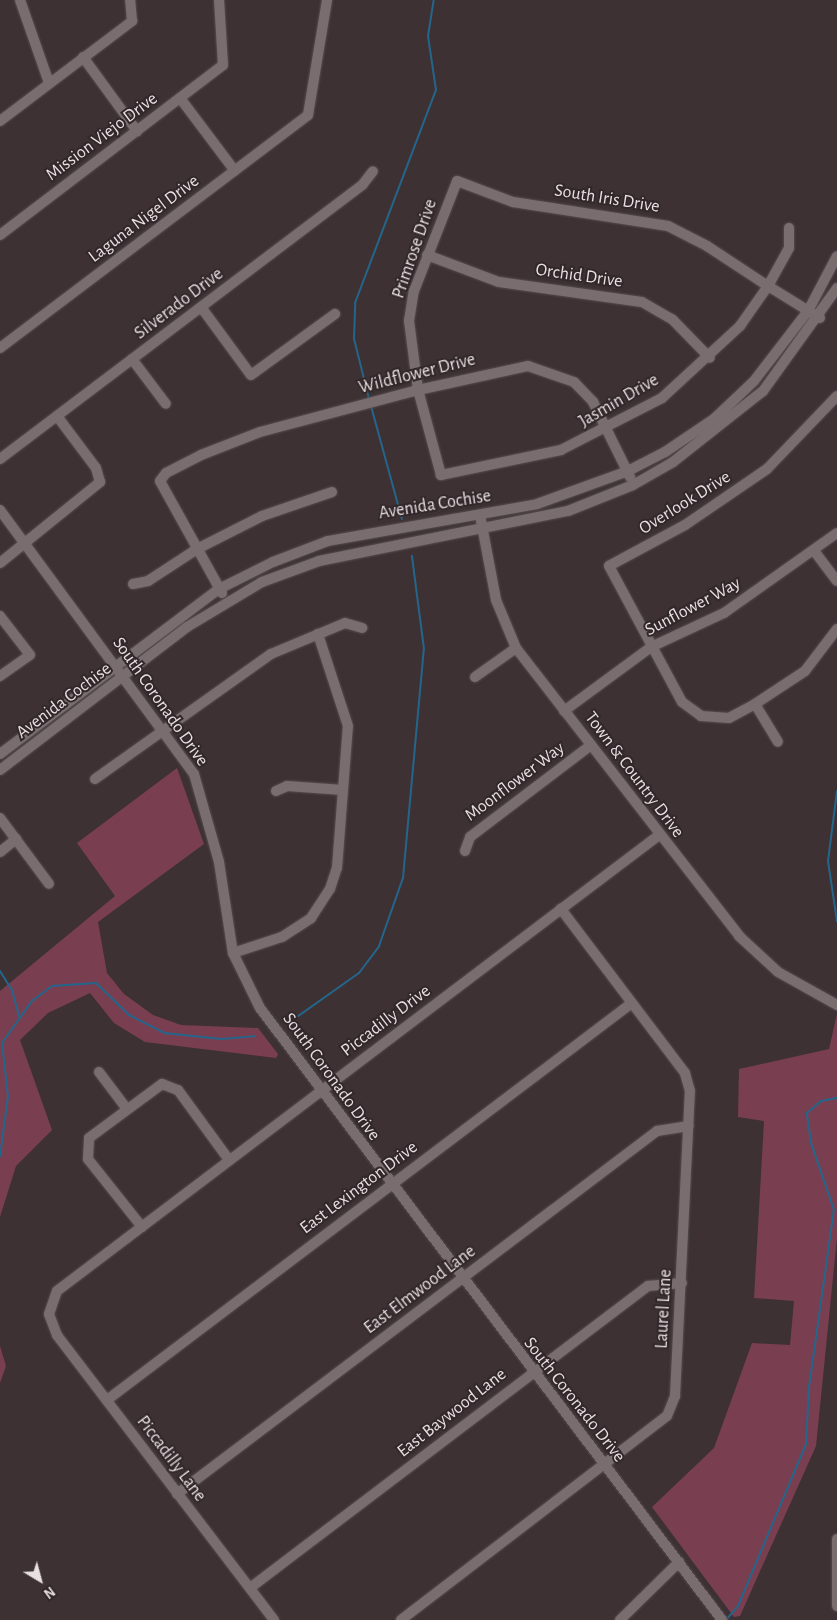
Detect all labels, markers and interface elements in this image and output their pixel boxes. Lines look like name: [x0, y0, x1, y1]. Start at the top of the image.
street label: Mission Viejo Drive: [42, 88, 162, 186]
street label: Laguna Nigel Drive: [85, 170, 203, 268]
street label: South Iris Drive: [553, 180, 661, 218]
street label: Primrose Drive: [388, 197, 442, 301]
street label: Orchid Drive: [534, 259, 624, 293]
street label: Silverado Drive: [130, 264, 228, 344]
street label: Wildflower Drive: [356, 349, 478, 399]
street label: Jasmin Drive: [575, 369, 663, 433]
street label: Overlook Drive: [635, 466, 735, 540]
street label: Avenida Cochise: [377, 485, 493, 525]
street label: Sunflower Way: [641, 573, 745, 641]
street label: South Coronado Drive: [107, 633, 213, 771]
street label: Avenida Cochise: [12, 658, 116, 744]
street label: Town & Country Drive: [580, 708, 688, 842]
street label: Moonflower Way: [461, 738, 569, 826]
street label: Piccadilly Drive: [337, 980, 435, 1062]
street label: South Coronado Drive: [277, 1009, 385, 1145]
street label: East Lexington Drive: [296, 1137, 422, 1239]
street label: East Elmwood Lane: [360, 1241, 480, 1339]
street label: Laurel Lane: [651, 1269, 677, 1349]
street label: South Coronado Drive: [519, 1333, 629, 1467]
street label: East Baywood Lane: [393, 1364, 511, 1462]
street label: Piccadilly Lane: [132, 1412, 210, 1506]
north arrow: [15, 1555, 65, 1605]
text: N: [41, 1583, 57, 1600]

